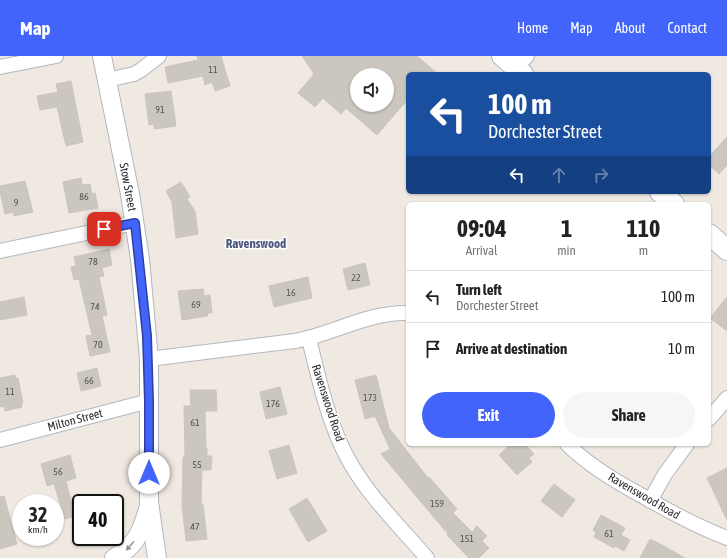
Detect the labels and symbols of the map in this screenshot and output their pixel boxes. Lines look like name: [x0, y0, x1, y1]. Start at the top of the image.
house number: 11: [208, 64, 218, 75]
house number: 91: [155, 104, 165, 115]
street label: Stow Street: [116, 162, 140, 213]
house number: 86: [79, 191, 89, 202]
house number: 9: [14, 197, 19, 208]
pin: [87, 212, 121, 246]
district label: Ravenswood: [226, 236, 286, 251]
house number: 78: [88, 256, 98, 267]
house number: 22: [351, 272, 361, 283]
house number: 16: [286, 287, 296, 298]
house number: 69: [191, 299, 201, 310]
house number: 74: [90, 301, 100, 312]
house number: 70: [93, 339, 103, 350]
street label: Ravenswood Road: [309, 363, 347, 443]
house number: 66: [84, 375, 94, 386]
house number: 11: [5, 386, 15, 397]
house number: 173: [363, 392, 377, 403]
house number: 176: [266, 398, 280, 409]
street label: Milton Street: [46, 406, 105, 434]
house number: 61: [190, 417, 200, 428]
position arrow: [128, 452, 170, 494]
house number: 55: [192, 459, 202, 470]
house number: 56: [53, 466, 63, 477]
street label: Ravenswood Road: [606, 470, 682, 522]
speed limit sign: 40: [72, 494, 124, 546]
house number: 159: [430, 498, 444, 509]
house number: 47: [190, 521, 200, 532]
house number: 61: [604, 528, 614, 539]
house number: 151: [460, 533, 474, 544]
one-way arrow: [125, 541, 135, 551]

